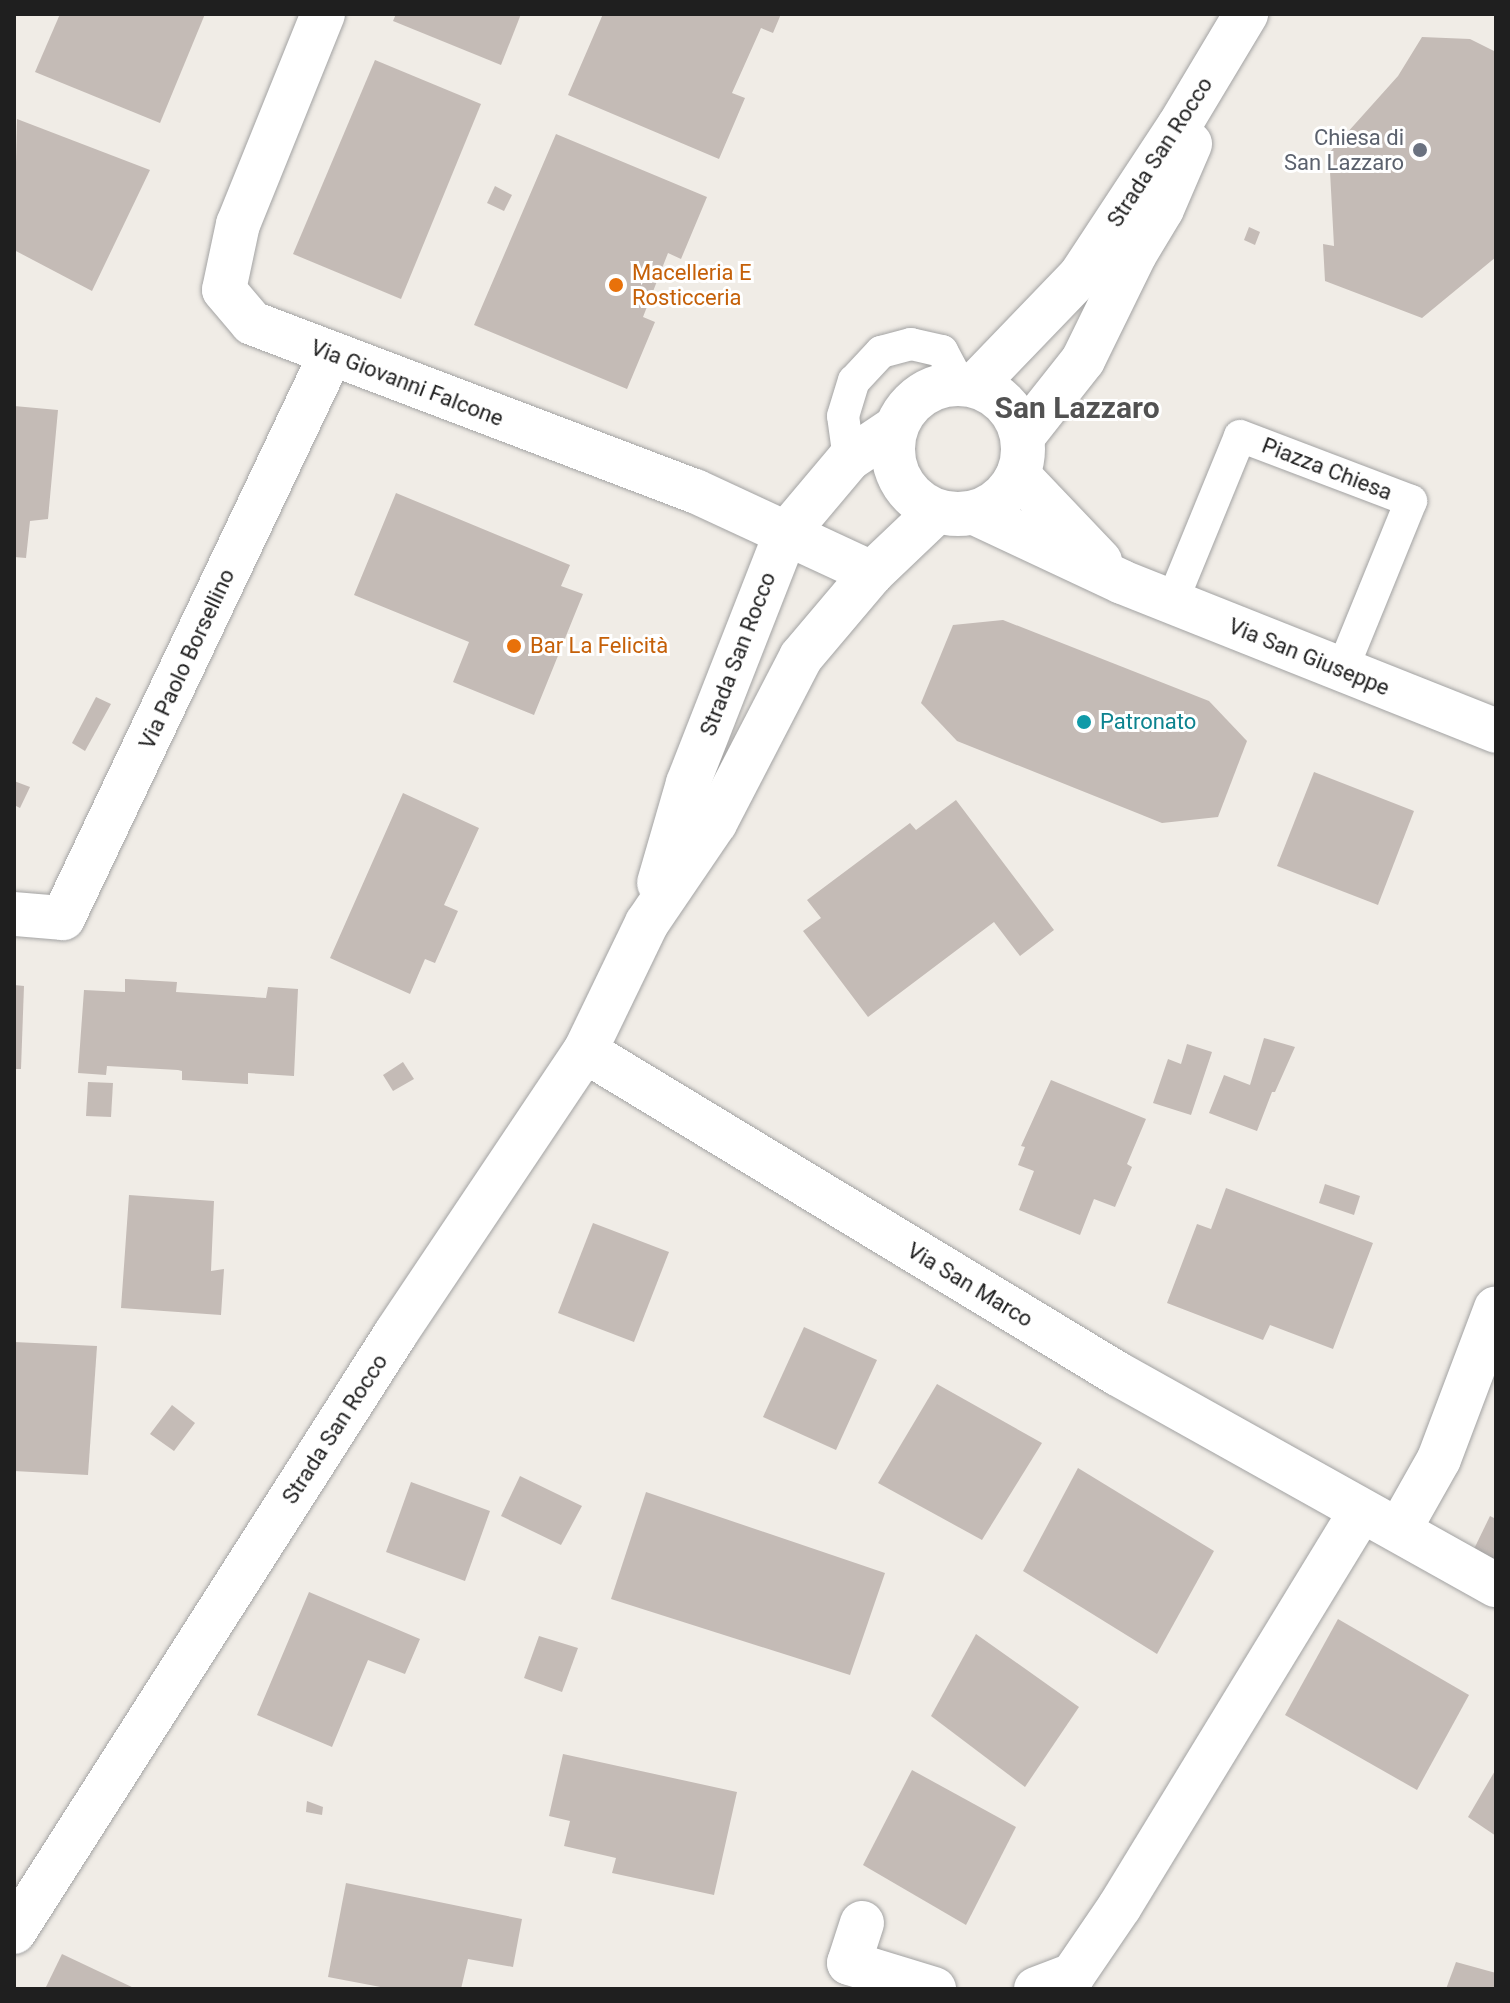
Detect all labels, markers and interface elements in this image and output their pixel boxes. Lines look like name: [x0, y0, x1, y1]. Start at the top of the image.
street label: Strada San Rocco: [1102, 72, 1218, 232]
place label: Chiesa di San Lazzaro: [1284, 124, 1404, 176]
marker: Chiesa di San Lazzaro: [1411, 141, 1429, 159]
place label: Macelleria E Rosticceria: [632, 259, 751, 310]
marker: Macelleria E Rosticceria: [607, 276, 625, 294]
street label: Via Giovanni Falcone: [307, 334, 507, 432]
district label: San Lazzaro: [994, 390, 1160, 426]
street label: Piazza Chiesa: [1258, 432, 1396, 506]
street label: Via Paolo Borsellino: [134, 565, 240, 753]
street label: Strada San Rocco: [695, 568, 781, 740]
street label: Via San Giuseppe: [1225, 613, 1393, 701]
place label: Bar La Felicità: [530, 633, 668, 659]
marker: Bar La Felicità: [505, 637, 523, 655]
place label: Patronato: [1100, 709, 1196, 735]
marker: Patronato: [1075, 713, 1093, 731]
street label: Via San Marco: [902, 1237, 1038, 1333]
street label: Strada San Rocco: [277, 1349, 393, 1509]

